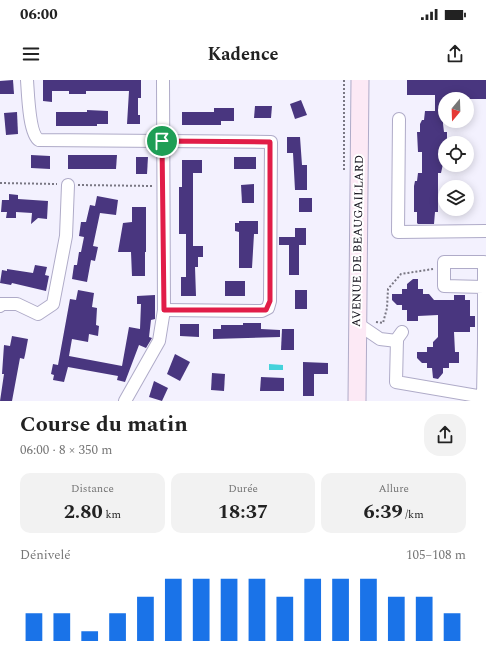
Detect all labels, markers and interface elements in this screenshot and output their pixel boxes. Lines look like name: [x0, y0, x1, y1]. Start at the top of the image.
text: 06:00: [20, 3, 58, 26]
text: Kadence: [207, 41, 279, 68]
icon: menu: [20, 43, 42, 65]
icon: share: [444, 43, 466, 65]
north arrow: [438, 92, 474, 128]
map controls: [438, 92, 474, 216]
pin: [145, 124, 179, 158]
icon: arrive: [151, 130, 173, 152]
button: locate: [438, 136, 474, 172]
street label: AVENUE DE BEAUGAILLARD: [347, 155, 369, 327]
button: layers: [438, 180, 474, 216]
text: Course du matin: [20, 408, 188, 441]
button: share: [424, 414, 466, 456]
text: 06:00 · 8 × 350 m: [20, 440, 112, 460]
text: Distance: [71, 480, 114, 497]
text: Durée: [228, 480, 258, 497]
text: Allure: [378, 480, 409, 497]
text: 2.80: [64, 497, 103, 527]
text: 18:37: [218, 497, 268, 527]
text: 6:39: [364, 497, 403, 527]
text: km: [103, 506, 121, 523]
text: /km: [403, 506, 424, 523]
text: Dénivelé: [20, 545, 71, 565]
text: 105–108 m: [406, 545, 466, 565]

